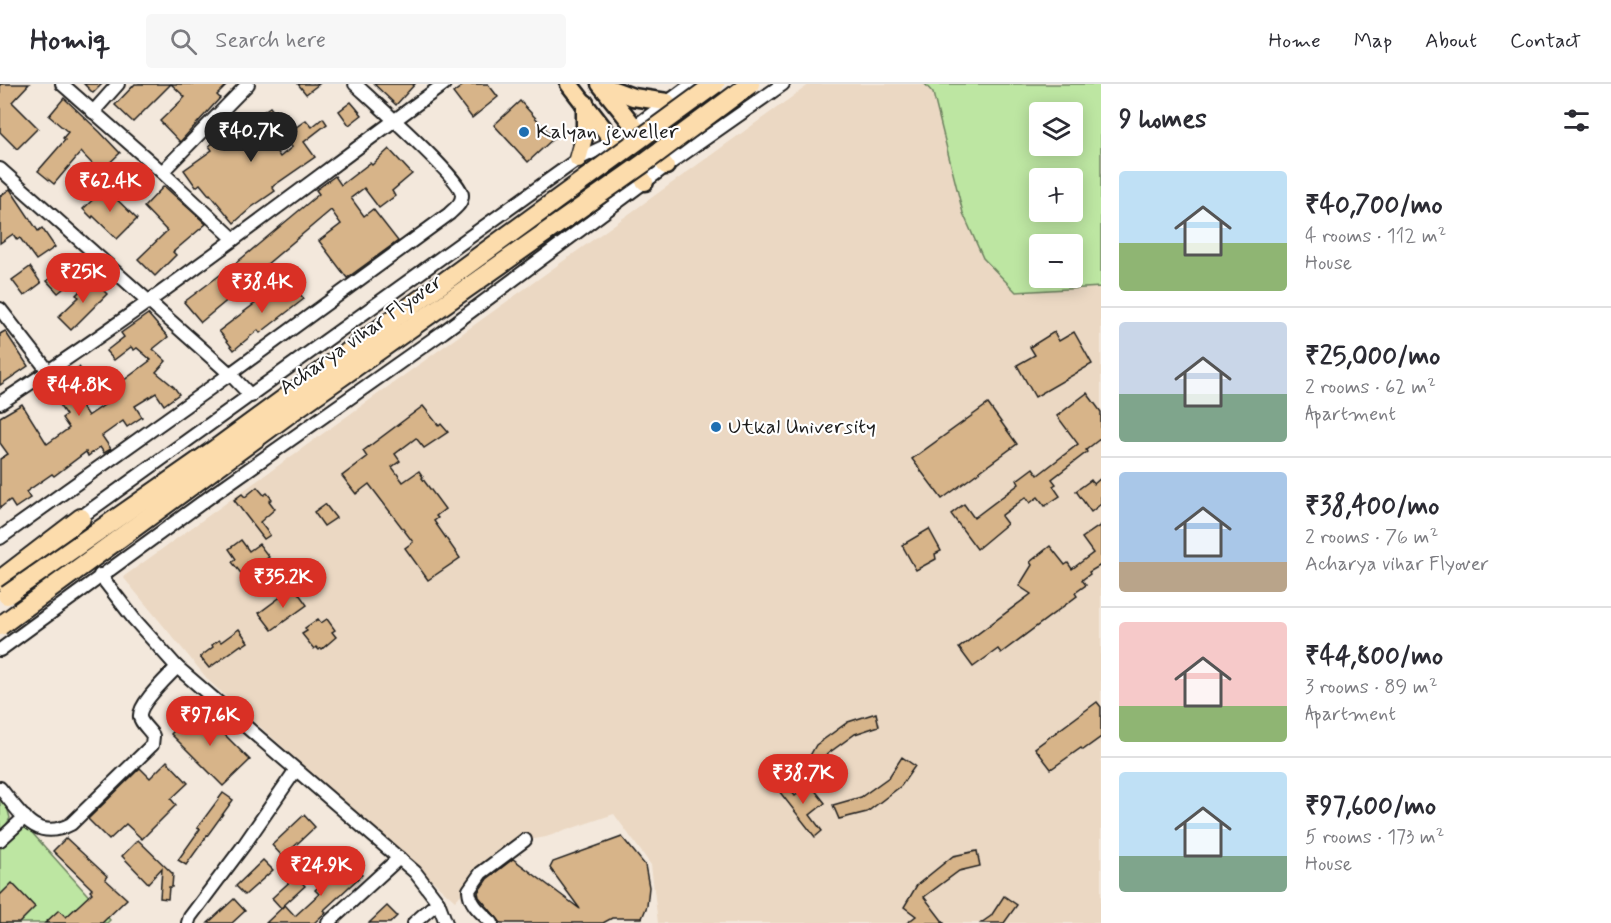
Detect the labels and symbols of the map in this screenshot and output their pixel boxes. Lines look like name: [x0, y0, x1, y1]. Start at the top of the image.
pin: ₹40.7K: [202, 112, 300, 163]
place label: Kalyan jeweller: [536, 118, 679, 146]
marker: Kalyan jeweller: [517, 125, 531, 139]
pin: ₹62.4K: [61, 162, 159, 213]
pin: ₹25K: [47, 253, 119, 304]
pin: ₹38.4K: [213, 263, 311, 314]
street label: Acharya vihar Flyover: [274, 268, 448, 402]
pin: ₹44.8K: [30, 366, 128, 417]
place label: Utkal University: [728, 413, 876, 441]
marker: Utkal University: [709, 420, 723, 434]
pin: ₹35.2K: [234, 558, 332, 609]
pin: ₹97.6K: [161, 696, 259, 747]
pin: ₹38.7K: [754, 754, 852, 805]
pin: ₹24.9K: [272, 846, 370, 897]

